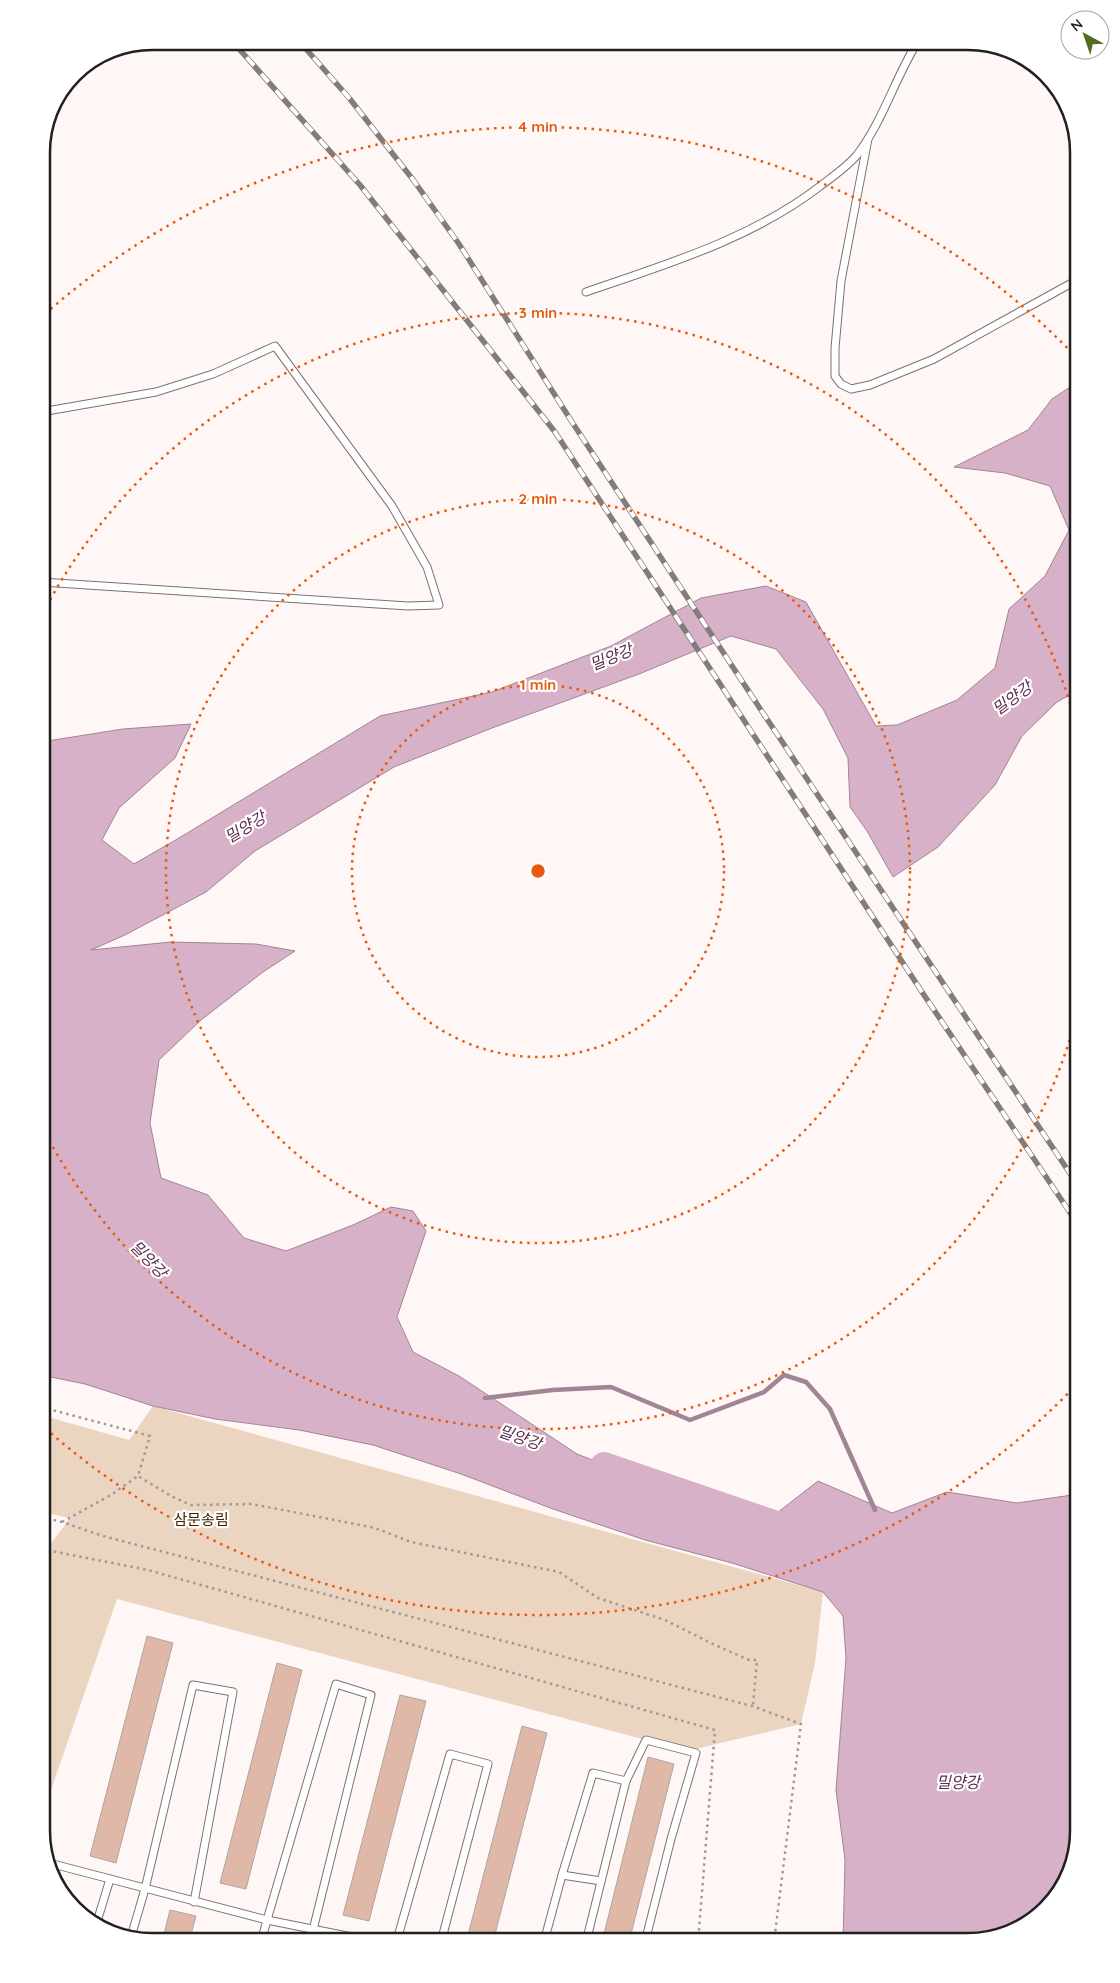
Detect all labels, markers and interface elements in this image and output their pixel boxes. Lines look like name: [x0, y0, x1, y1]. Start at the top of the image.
north arrow: [1060, 10, 1110, 60]
text: N: [1067, 15, 1086, 35]
text: 4 min: [518, 117, 558, 136]
text: 3 min: [519, 303, 557, 322]
text: 2 min: [518, 489, 558, 508]
water label: 밀양강: [587, 639, 637, 675]
text: 1 min: [520, 675, 556, 694]
water label: 밀양강: [988, 676, 1038, 719]
water label: 밀양강: [221, 806, 271, 847]
centre of rings: [529, 862, 547, 880]
water label: 밀양강: [126, 1236, 173, 1283]
water label: 밀양강: [496, 1420, 546, 1454]
park label: 삼문송림: [173, 1510, 229, 1529]
water label: 밀양강: [936, 1772, 982, 1792]

